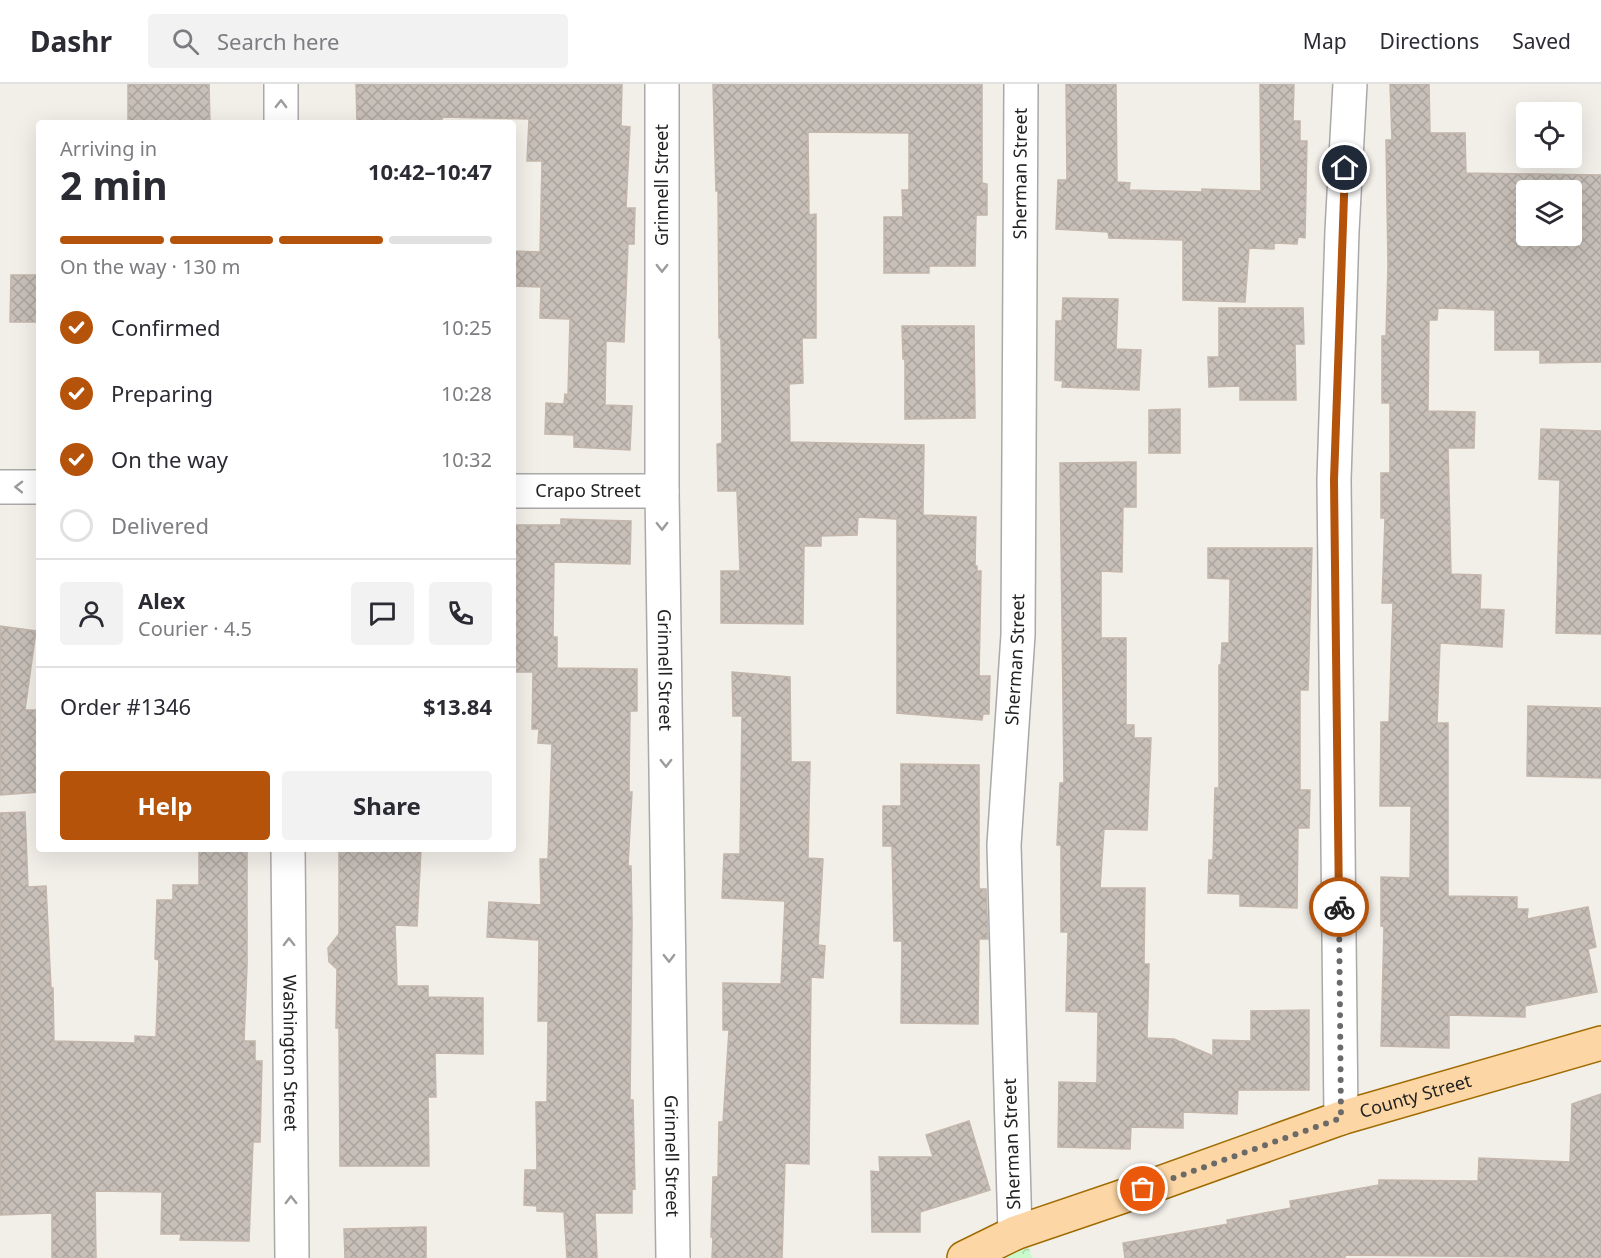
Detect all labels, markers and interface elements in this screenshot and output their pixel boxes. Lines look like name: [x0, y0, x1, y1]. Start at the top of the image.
search box: [148, 14, 568, 68]
text: Dashr: [30, 22, 112, 60]
icon: search: [169, 25, 202, 58]
text: Search here: [217, 26, 339, 56]
text: Map: [1303, 27, 1347, 55]
text: Directions: [1380, 27, 1479, 55]
text: Saved: [1512, 27, 1571, 55]
one-way arrow: [275, 99, 287, 108]
map controls: [1516, 102, 1582, 246]
button: locate: [1516, 102, 1582, 168]
street label: Sherman Street: [1007, 107, 1032, 240]
street label: Grinnell Street: [649, 124, 673, 246]
text: Arriving in: [60, 135, 157, 162]
pin: [1319, 142, 1370, 193]
icon: home: [1328, 151, 1361, 184]
text: 10:42–10:47: [368, 156, 492, 186]
text: 2 min: [60, 158, 167, 211]
button: layers: [1516, 180, 1582, 246]
text: On the way · 130 m: [60, 253, 240, 280]
one-way arrow: [656, 264, 668, 273]
icon: check: [60, 311, 93, 344]
text: Confirmed: [111, 312, 221, 342]
text: 10:25: [441, 314, 492, 341]
icon: check: [60, 377, 93, 410]
text: Preparing: [111, 378, 213, 408]
text: 10:28: [441, 380, 492, 407]
icon: check: [60, 443, 93, 476]
text: On the way: [111, 444, 228, 474]
text: 10:32: [441, 446, 492, 473]
street label: Crapo Street: [535, 478, 641, 502]
one-way arrow: [15, 481, 24, 493]
text: Delivered: [111, 510, 209, 540]
one-way arrow: [656, 522, 668, 531]
button: person: [60, 582, 123, 645]
button: chat: [351, 582, 414, 645]
button: phone: [429, 582, 492, 645]
text: Alex: [138, 585, 185, 615]
street label: Sherman Street: [999, 593, 1029, 726]
street label: Grinnell Street: [653, 609, 678, 732]
text: Courier · 4.5: [138, 615, 252, 642]
text: Order #1346: [60, 691, 191, 721]
text: $13.84: [423, 691, 492, 721]
one-way arrow: [660, 759, 672, 768]
button: Help: [60, 771, 270, 840]
button: Share: [282, 771, 492, 840]
courier: [1309, 877, 1369, 937]
icon: bike: [1323, 891, 1356, 924]
one-way arrow: [283, 937, 295, 946]
one-way arrow: [662, 954, 675, 963]
street label: Washington Street: [278, 975, 304, 1132]
street label: County Street: [1357, 1068, 1474, 1123]
street label: Sherman Street: [997, 1077, 1025, 1210]
street label: Grinnell Street: [660, 1095, 685, 1218]
pin: [1117, 1163, 1168, 1214]
icon: bag: [1126, 1172, 1159, 1205]
one-way arrow: [285, 1195, 297, 1204]

